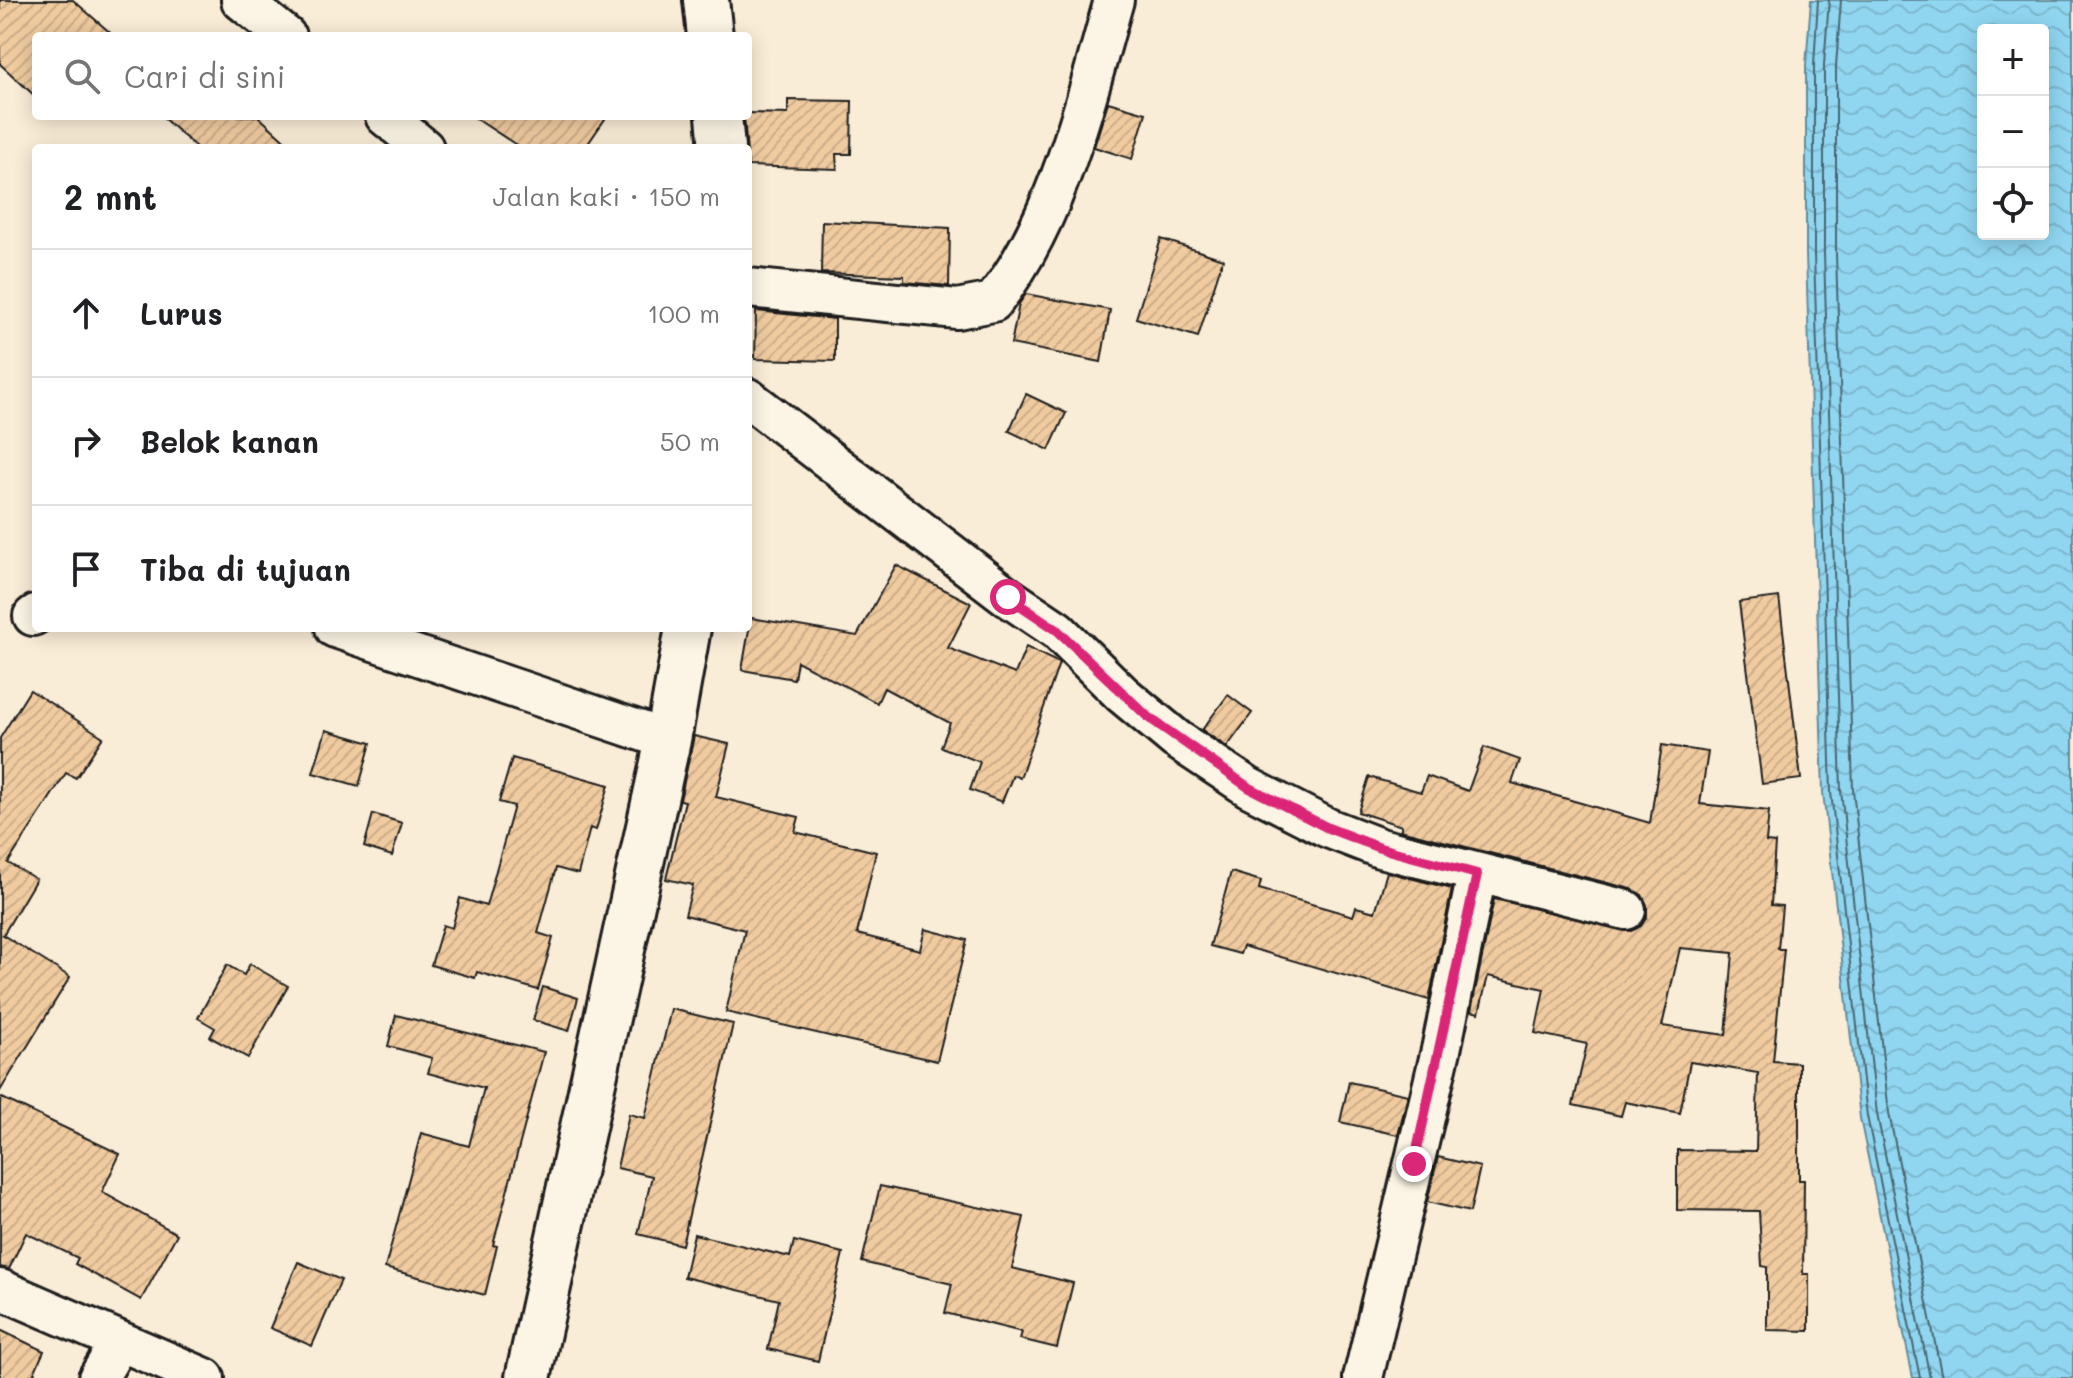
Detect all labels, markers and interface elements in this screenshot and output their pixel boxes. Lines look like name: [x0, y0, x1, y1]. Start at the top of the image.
map controls: [1977, 24, 2049, 240]
button: +: [1977, 24, 2049, 96]
search box: [32, 32, 752, 120]
icon: search: [60, 54, 104, 98]
text: Cari di sini: [124, 56, 285, 96]
button: −: [1977, 96, 2049, 168]
button: locate: [1977, 168, 2049, 240]
text: 2 mnt: [64, 174, 157, 219]
text: Jalan kaki · 150 m: [492, 179, 720, 213]
icon: ahead: [64, 291, 108, 335]
text: Lurus: [140, 293, 223, 333]
text: 100 m: [647, 296, 720, 330]
icon: right: [64, 419, 108, 463]
text: Belok kanan: [140, 421, 319, 461]
text: 50 m: [660, 424, 720, 458]
icon: arrive: [64, 547, 108, 591]
text: Tiba di tujuan: [140, 549, 351, 589]
route start: [990, 579, 1026, 615]
route end: [1396, 1146, 1432, 1182]

